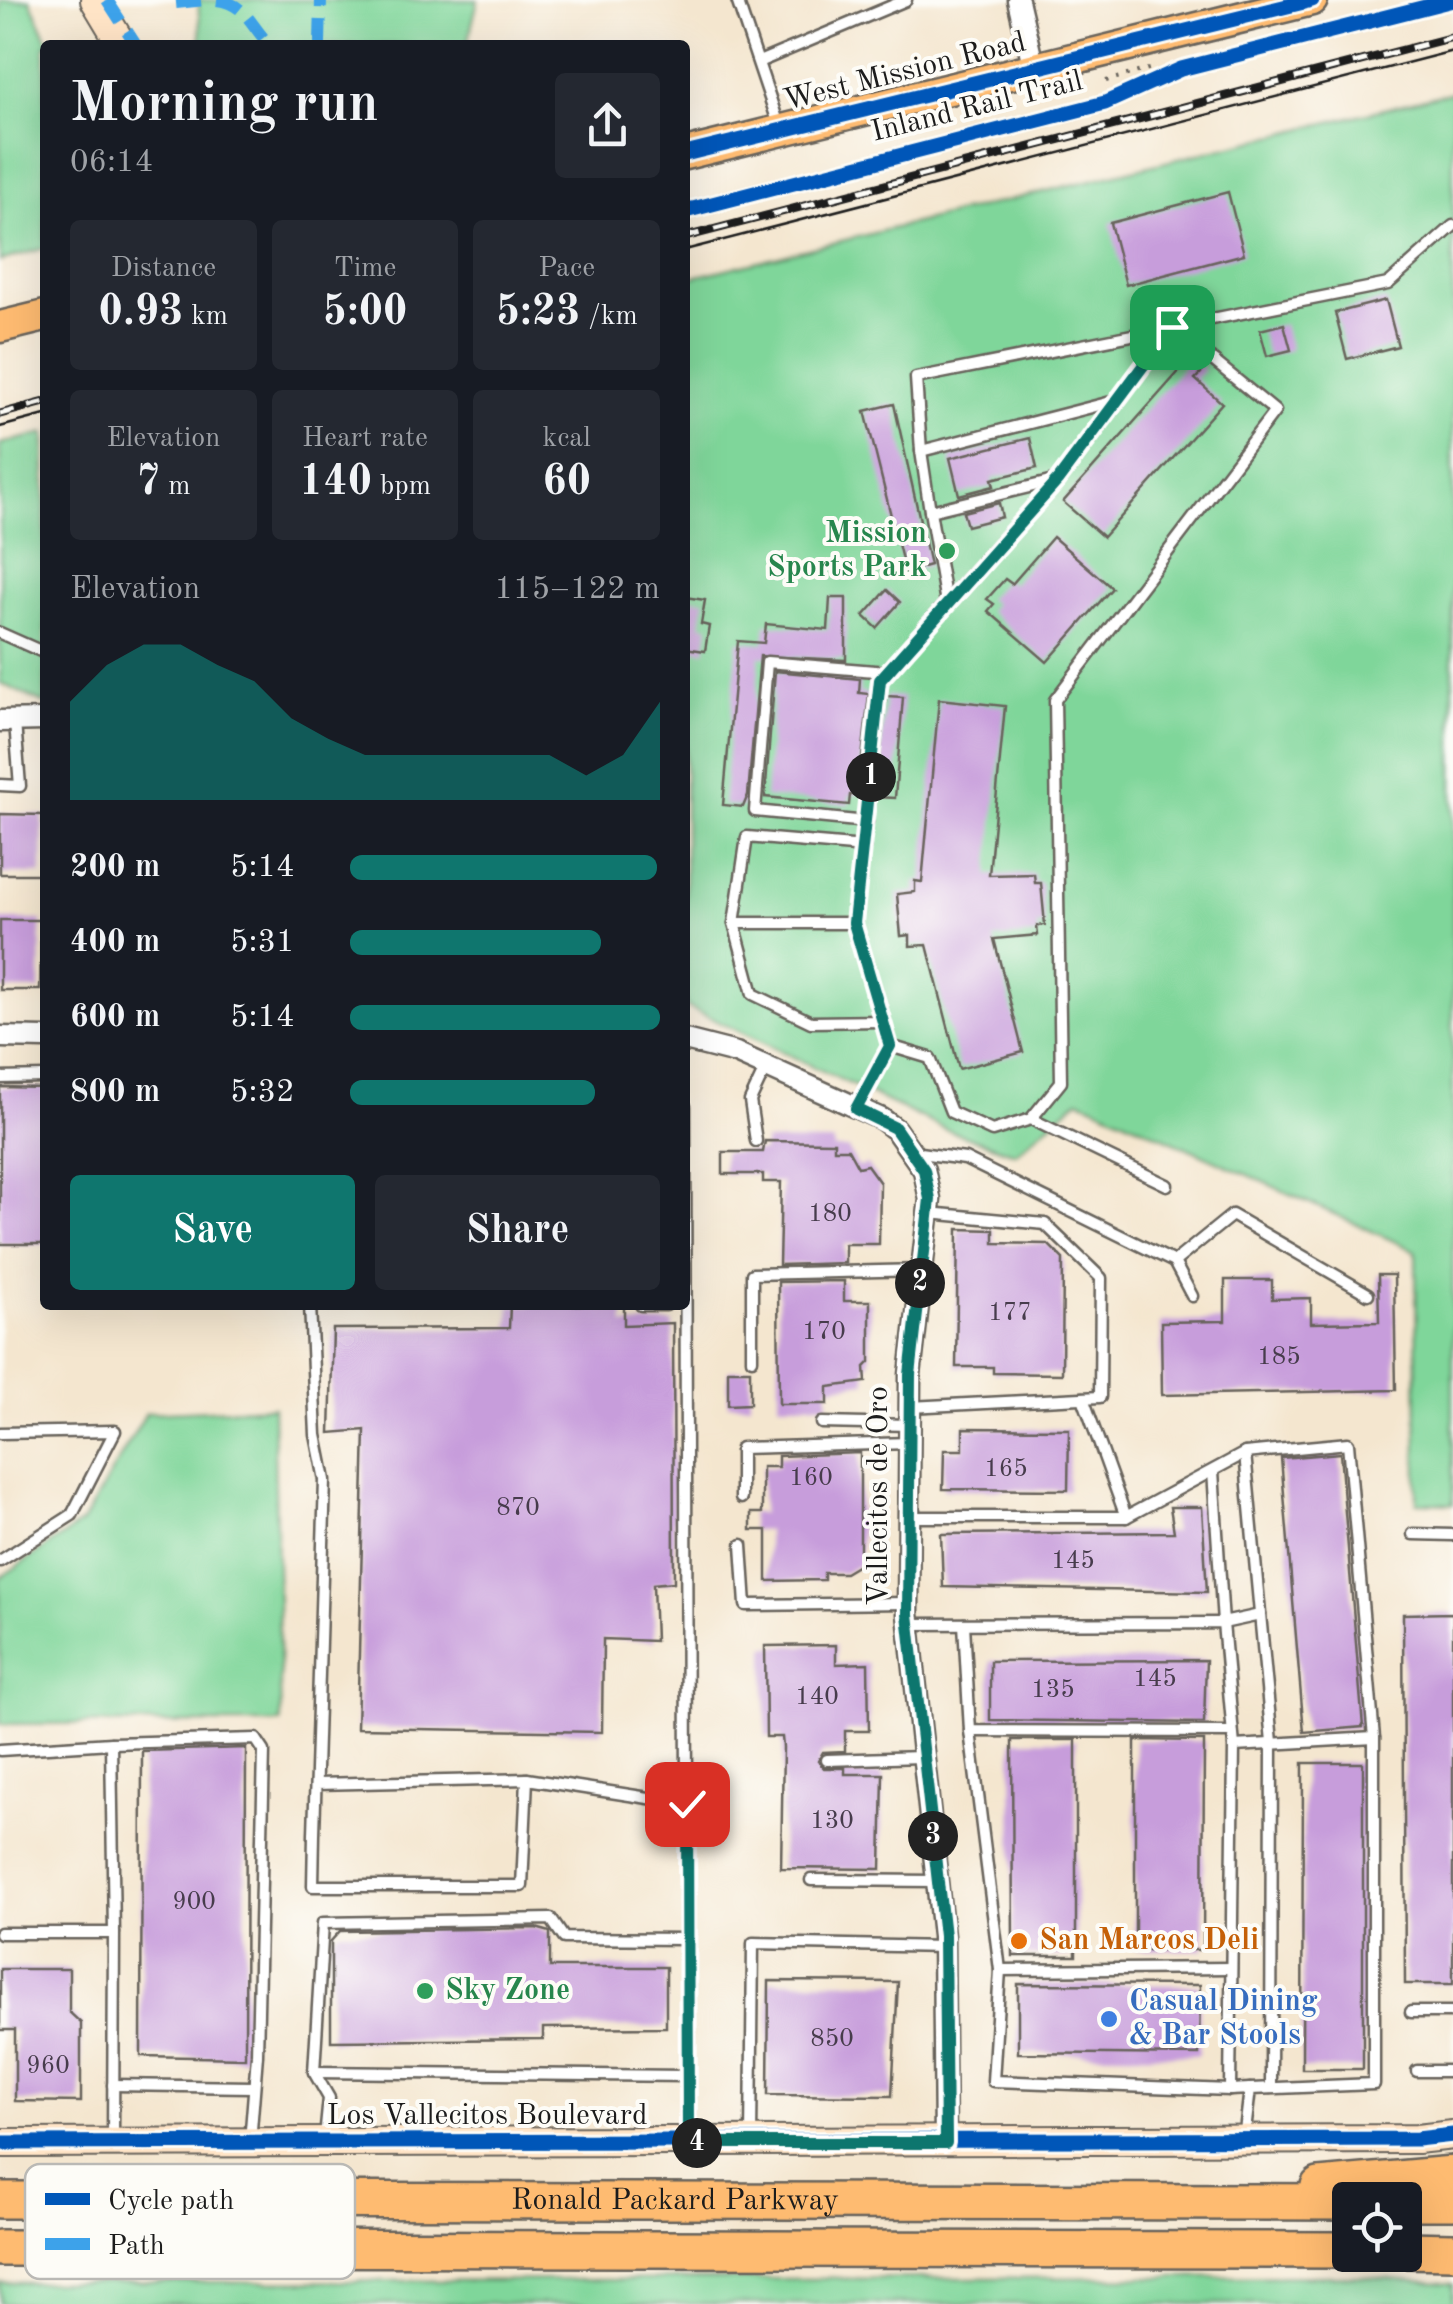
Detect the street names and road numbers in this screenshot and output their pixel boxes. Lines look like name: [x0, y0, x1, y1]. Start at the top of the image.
street label: West Mission Road: [781, 27, 1029, 117]
street label: Inland Rail Trail: [868, 66, 1086, 148]
street label: Vallecitos de Oro: [864, 1386, 894, 1606]
street label: Los Vallecitos Boulevard: [326, 2101, 648, 2131]
street label: Ronald Packard Parkway: [511, 2186, 839, 2216]

